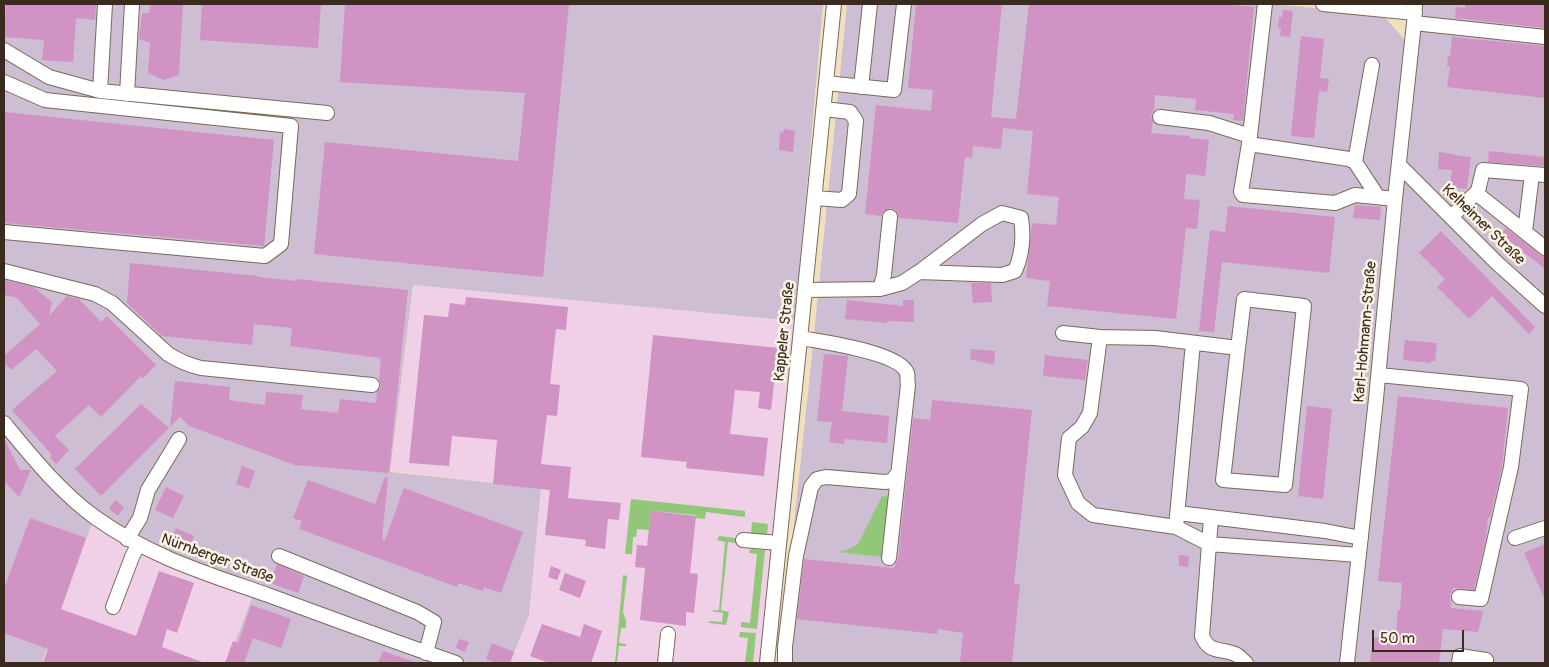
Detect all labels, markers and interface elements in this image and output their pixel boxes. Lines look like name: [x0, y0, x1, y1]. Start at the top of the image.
street label: Kelheimer Straße: [1438, 181, 1528, 269]
street label: Karl-Hohmann-Straße: [1351, 261, 1381, 403]
street label: Kappeler Straße: [771, 281, 799, 383]
street label: Nürnberger Straße: [158, 530, 276, 588]
scale bar: [1374, 620, 1466, 652]
text: 50 m: [1380, 629, 1415, 648]

